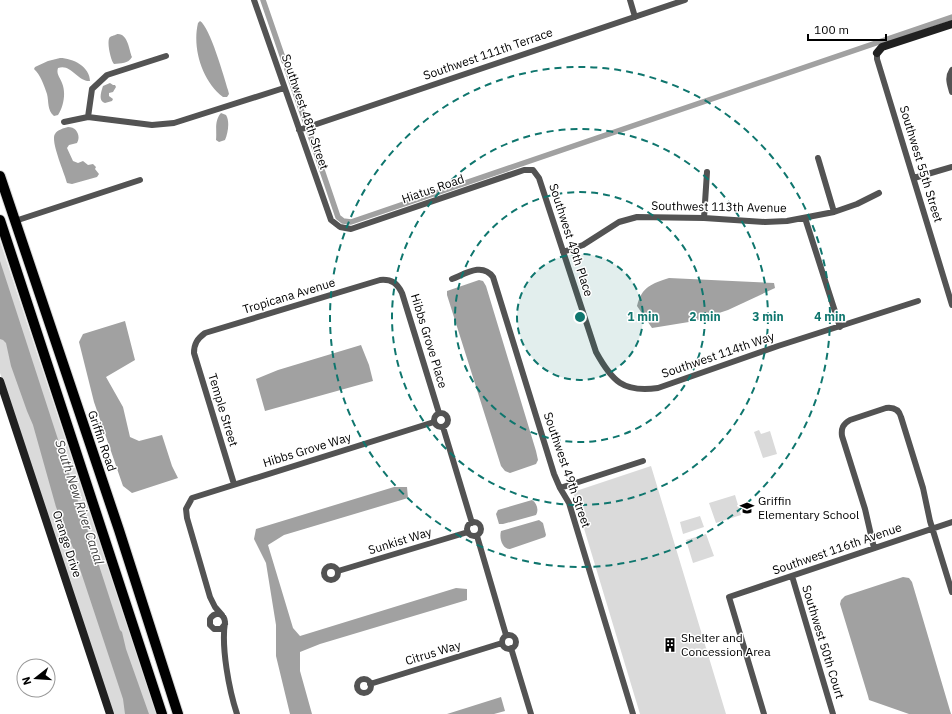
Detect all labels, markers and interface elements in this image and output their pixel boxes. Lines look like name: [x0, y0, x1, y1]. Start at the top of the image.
scale bar: [808, 16, 886, 42]
text: 100 m: [814, 22, 849, 37]
street label: Southwest 111th Terrace: [421, 24, 555, 83]
street label: Southwest 48th Street: [279, 52, 332, 172]
street label: Southwest 55th Street: [897, 104, 946, 224]
street label: Hiatus Road: [400, 171, 466, 206]
street label: Southwest 49th Place: [546, 182, 597, 299]
street label: Southwest 113th Avenue: [651, 198, 787, 215]
street label: Tropicana Avenue: [241, 274, 337, 317]
street label: Hibbs Grove Place: [408, 292, 451, 390]
text: 1 min: [627, 309, 659, 324]
text: 2 min: [689, 309, 721, 324]
text: 3 min: [752, 309, 784, 324]
text: 4 min: [814, 309, 846, 324]
centre of rings: [573, 310, 587, 324]
street label: Southwest 114th Way: [659, 328, 776, 381]
street label: Temple Street: [205, 371, 242, 448]
street label: Griffin Road: [85, 408, 120, 473]
street label: Southwest 49th Street: [541, 410, 594, 530]
street label: Hibbs Grove Way: [261, 429, 353, 470]
water label: South New River Canal: [51, 437, 108, 567]
place label: Griffin Elementary School: [758, 493, 859, 522]
school or university icon: Griffin Elementary School: [739, 500, 755, 516]
street label: Orange Drive: [50, 508, 85, 580]
street label: Southwest 116th Avenue: [770, 519, 904, 578]
street label: Sunkist Way: [366, 524, 433, 557]
street label: Southwest 50th Court: [799, 583, 848, 700]
place label: Shelter and Concession Area: [681, 630, 771, 659]
street label: Citrus Way: [403, 637, 463, 668]
building icon: Shelter and Concession Area: [662, 637, 678, 653]
north arrow: [16, 658, 56, 698]
text: N: [19, 675, 34, 687]

